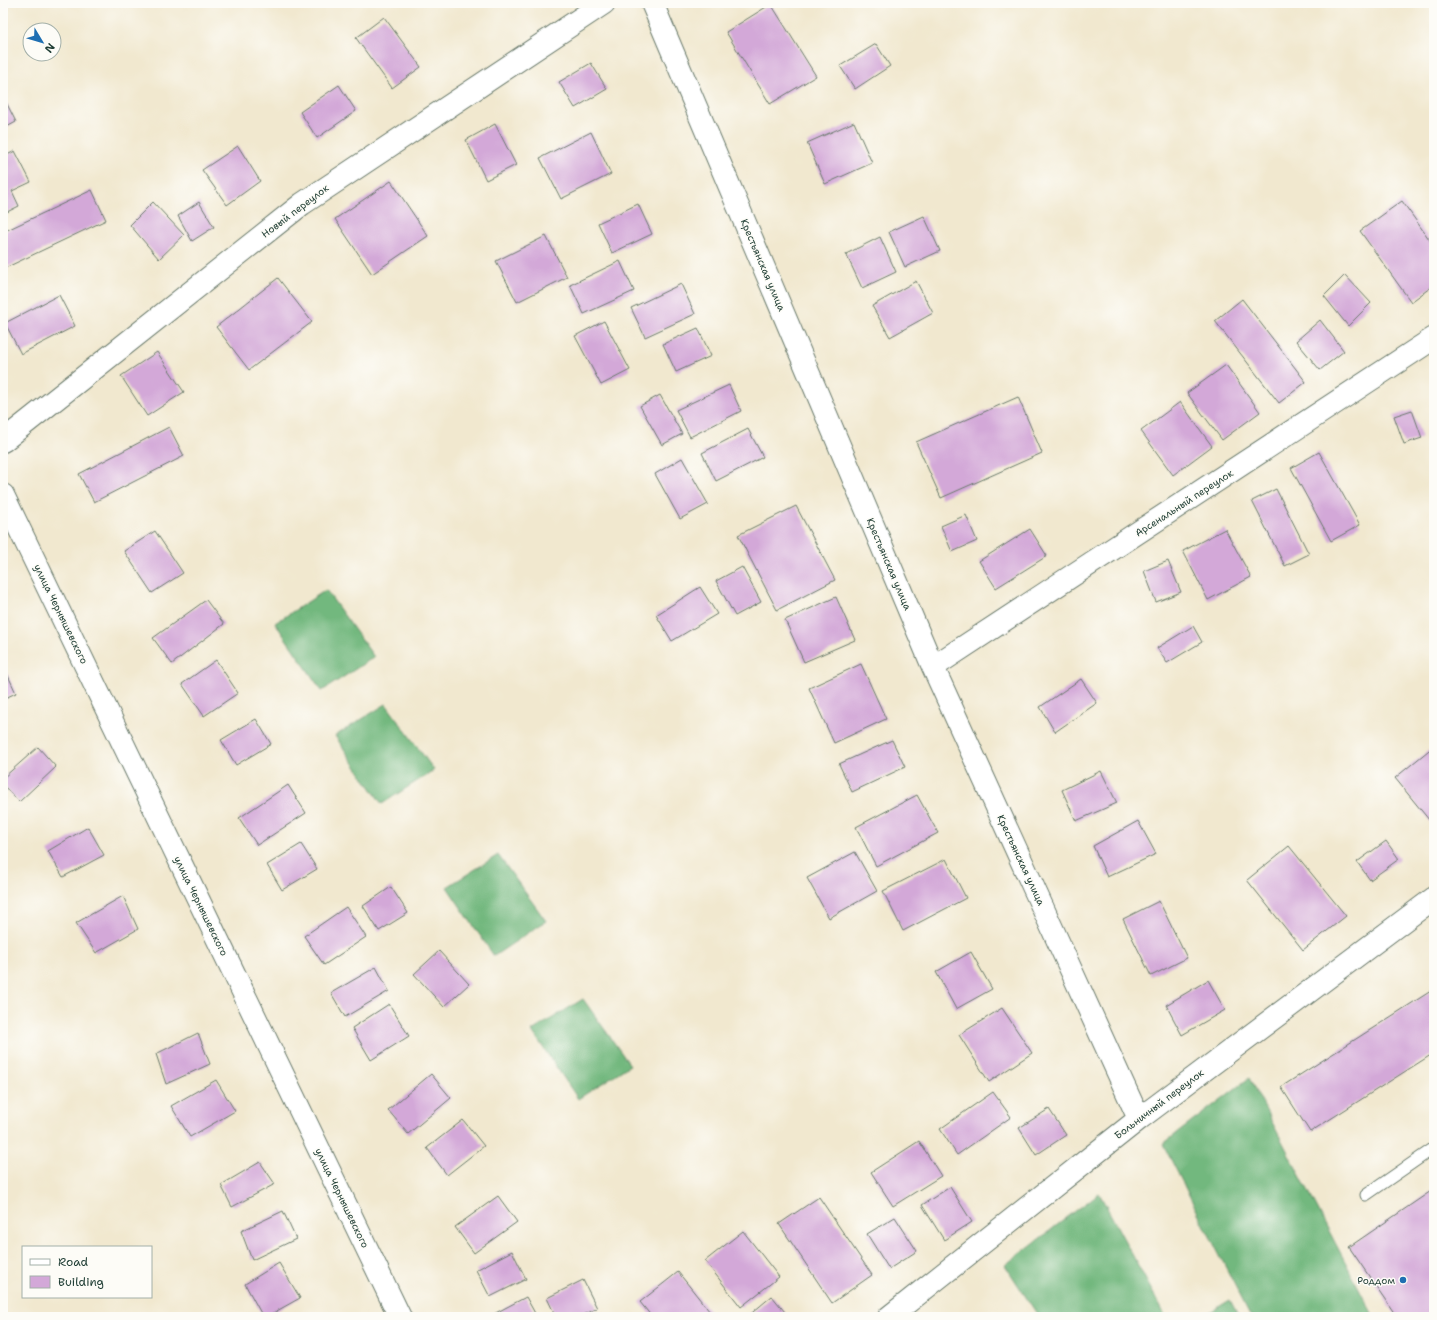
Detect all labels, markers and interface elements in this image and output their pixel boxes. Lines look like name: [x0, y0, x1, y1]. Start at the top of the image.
north arrow: [22, 22, 62, 62]
text: N: [41, 40, 58, 56]
street label: Новый переулок: [259, 181, 332, 241]
street label: Крестьянская улица: [738, 217, 789, 314]
street label: Арсенальный переулок: [1133, 466, 1236, 540]
street label: Крестьянская улица: [864, 516, 915, 613]
street label: улица Чернышевского: [31, 562, 91, 666]
street label: Крестьянская улица: [994, 812, 1048, 908]
street label: улица Чернышевского: [171, 854, 231, 958]
street label: Больничный переулок: [1112, 1066, 1207, 1142]
street label: улица Чернышевского: [312, 1146, 372, 1250]
legend: [22, 1246, 152, 1298]
text: Road: [58, 1254, 89, 1270]
text: Building: [58, 1274, 104, 1290]
place label: Роддом: [1357, 1274, 1395, 1287]
marker: Роддом: [1398, 1275, 1408, 1285]

